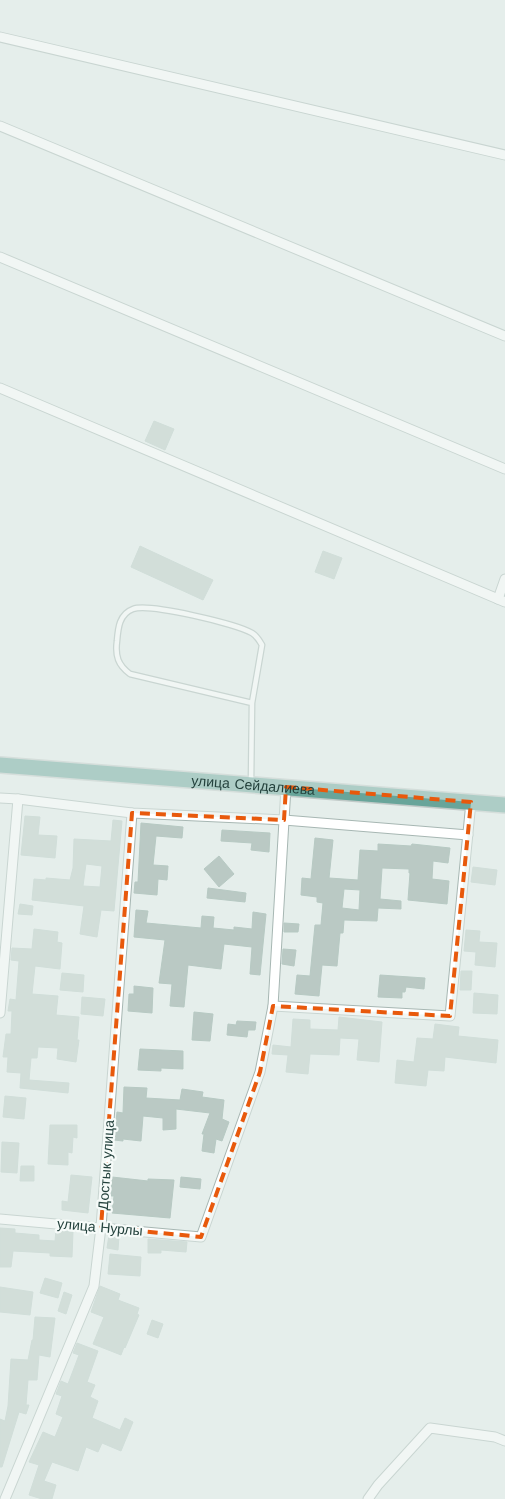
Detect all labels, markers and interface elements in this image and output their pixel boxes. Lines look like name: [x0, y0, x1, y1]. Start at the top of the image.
street label: улица Сейдалиева: [191, 772, 316, 798]
street label: Достык улица: [95, 1119, 117, 1211]
street label: улица Нурлы: [57, 1215, 143, 1239]

